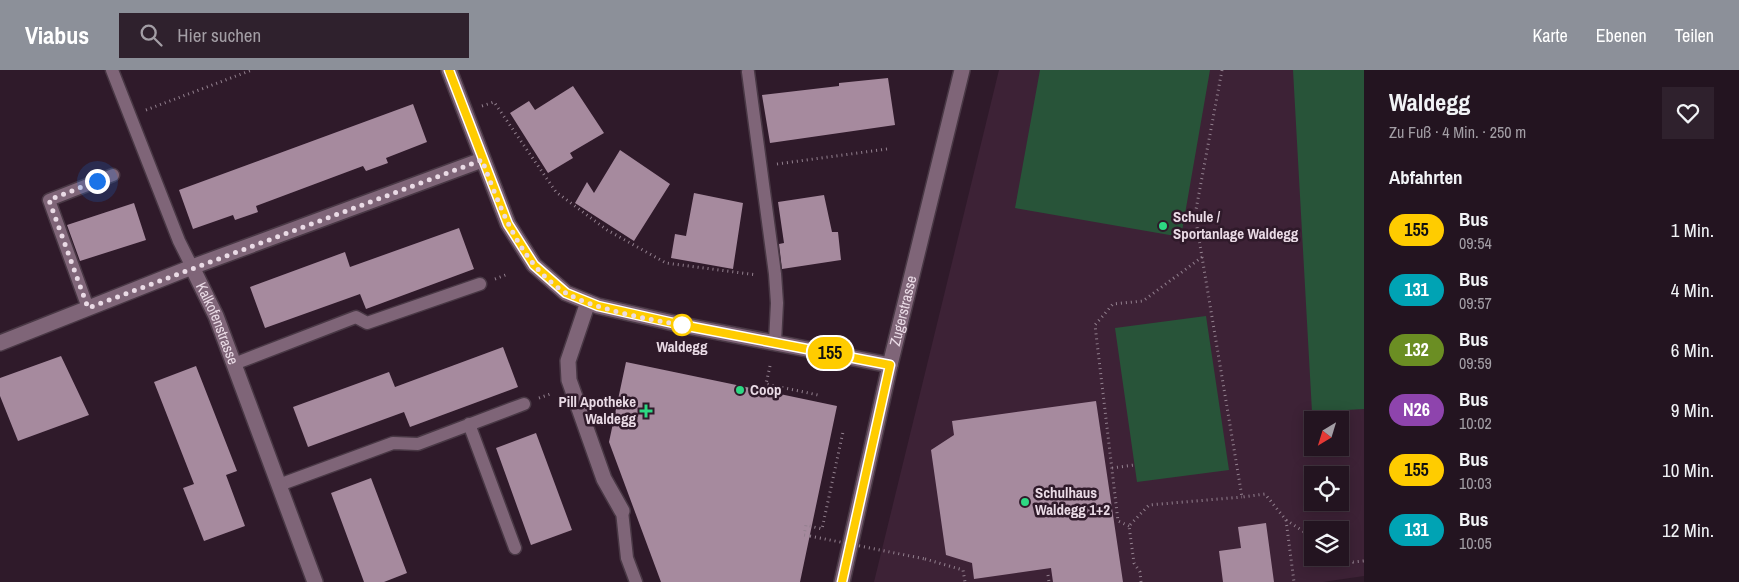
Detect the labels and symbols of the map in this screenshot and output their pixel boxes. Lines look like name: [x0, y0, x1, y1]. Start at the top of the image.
your location: [85, 169, 110, 194]
place label: Schule / Sportanlage Waldegg: [1173, 206, 1299, 244]
marker: Schule / Sportanlage Waldegg: [1157, 220, 1169, 232]
street label: Zugerstrasse: [884, 273, 921, 348]
street label: Kalkofenstrasse: [191, 279, 244, 368]
marker: Waldegg: [671, 314, 693, 336]
place label: Waldegg: [657, 336, 708, 357]
line badge: 155: [801, 337, 859, 369]
place label: Coop: [750, 379, 781, 400]
marker: Coop: [734, 384, 746, 396]
place label: Pill Apotheke Waldegg: [559, 391, 636, 429]
marker: Pill Apotheke Waldegg: [640, 405, 652, 417]
north arrow: [1304, 411, 1349, 456]
place label: Schulhaus Waldegg 1+2: [1035, 482, 1110, 520]
marker: Schulhaus Waldegg 1+2: [1019, 496, 1031, 508]

